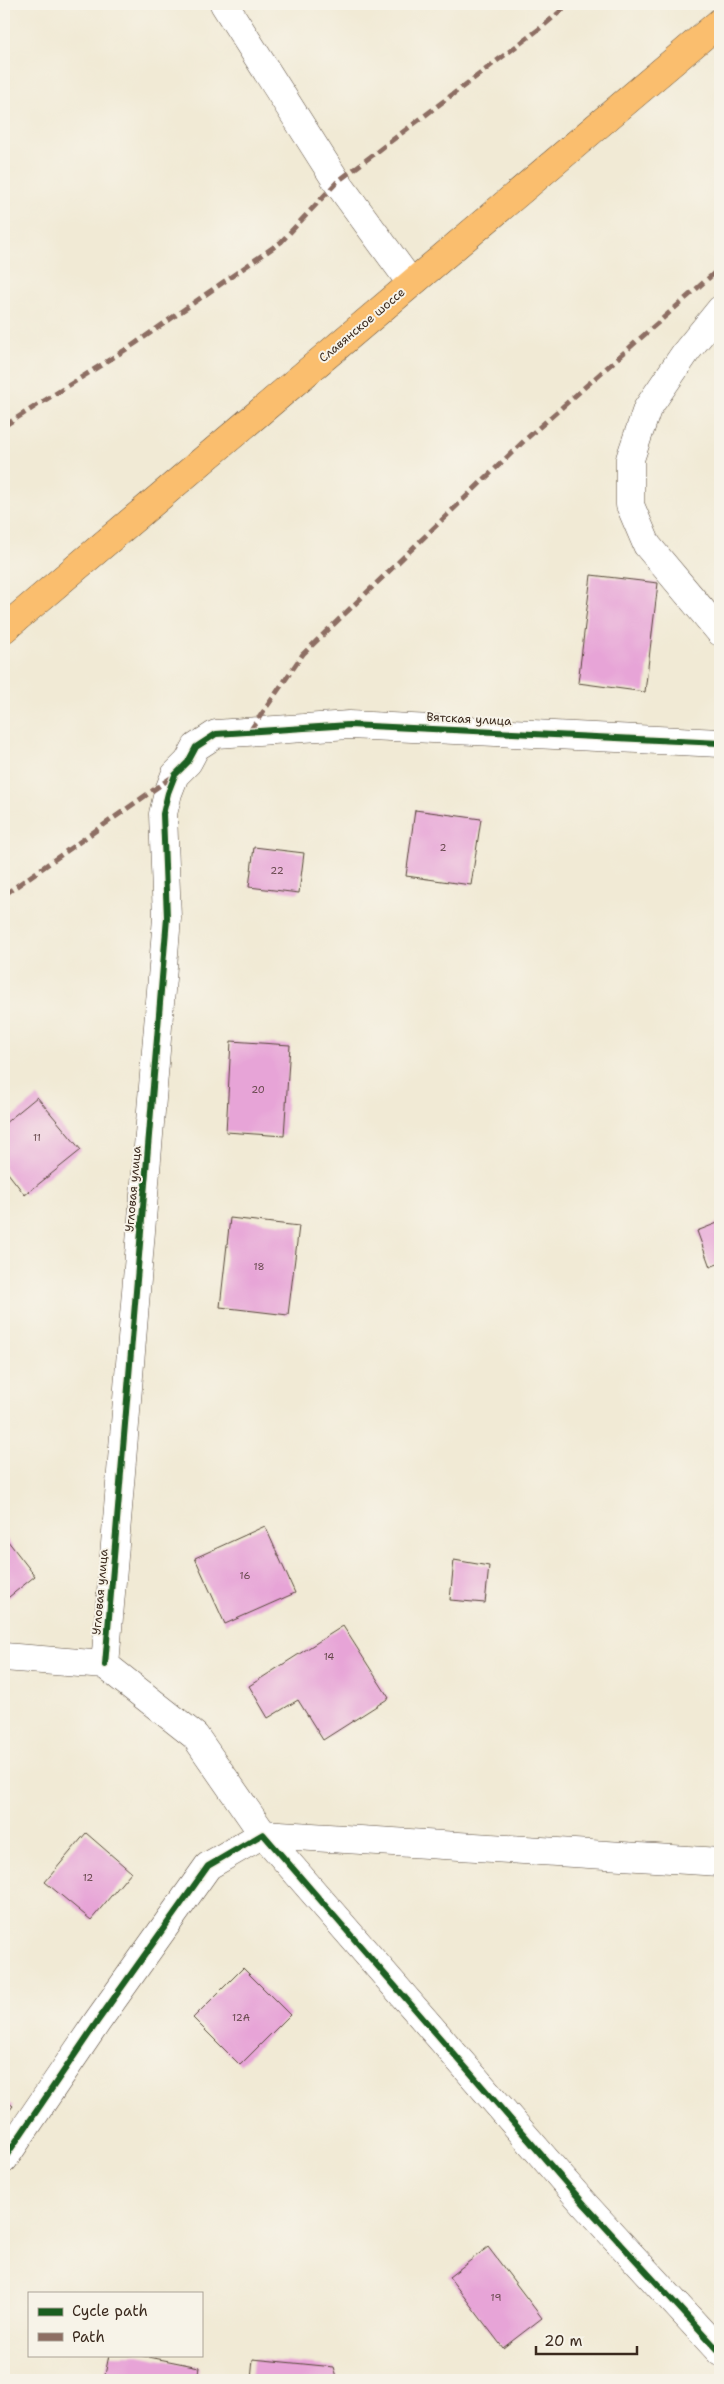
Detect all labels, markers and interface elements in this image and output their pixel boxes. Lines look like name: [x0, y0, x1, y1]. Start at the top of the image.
street label: Славянское шоссе: [316, 284, 409, 366]
street label: Вятская улица: [426, 709, 513, 729]
house number: 2: [440, 841, 447, 854]
house number: 22: [270, 864, 284, 877]
house number: 20: [251, 1083, 265, 1096]
house number: 11: [33, 1131, 41, 1144]
street label: Угловая улица: [121, 1145, 145, 1233]
house number: 18: [253, 1260, 265, 1273]
street label: Угловая улица: [88, 1548, 112, 1636]
house number: 16: [240, 1569, 250, 1582]
house number: 14: [324, 1650, 334, 1663]
house number: 12: [83, 1871, 93, 1884]
house number: 12А: [232, 2011, 250, 2024]
house number: 19: [491, 2291, 501, 2304]
legend: [28, 2292, 202, 2356]
text: Cycle path: [72, 2301, 148, 2321]
scale bar: [536, 2324, 638, 2356]
text: Path: [72, 2327, 105, 2347]
text: 20 m: [544, 2331, 583, 2351]

